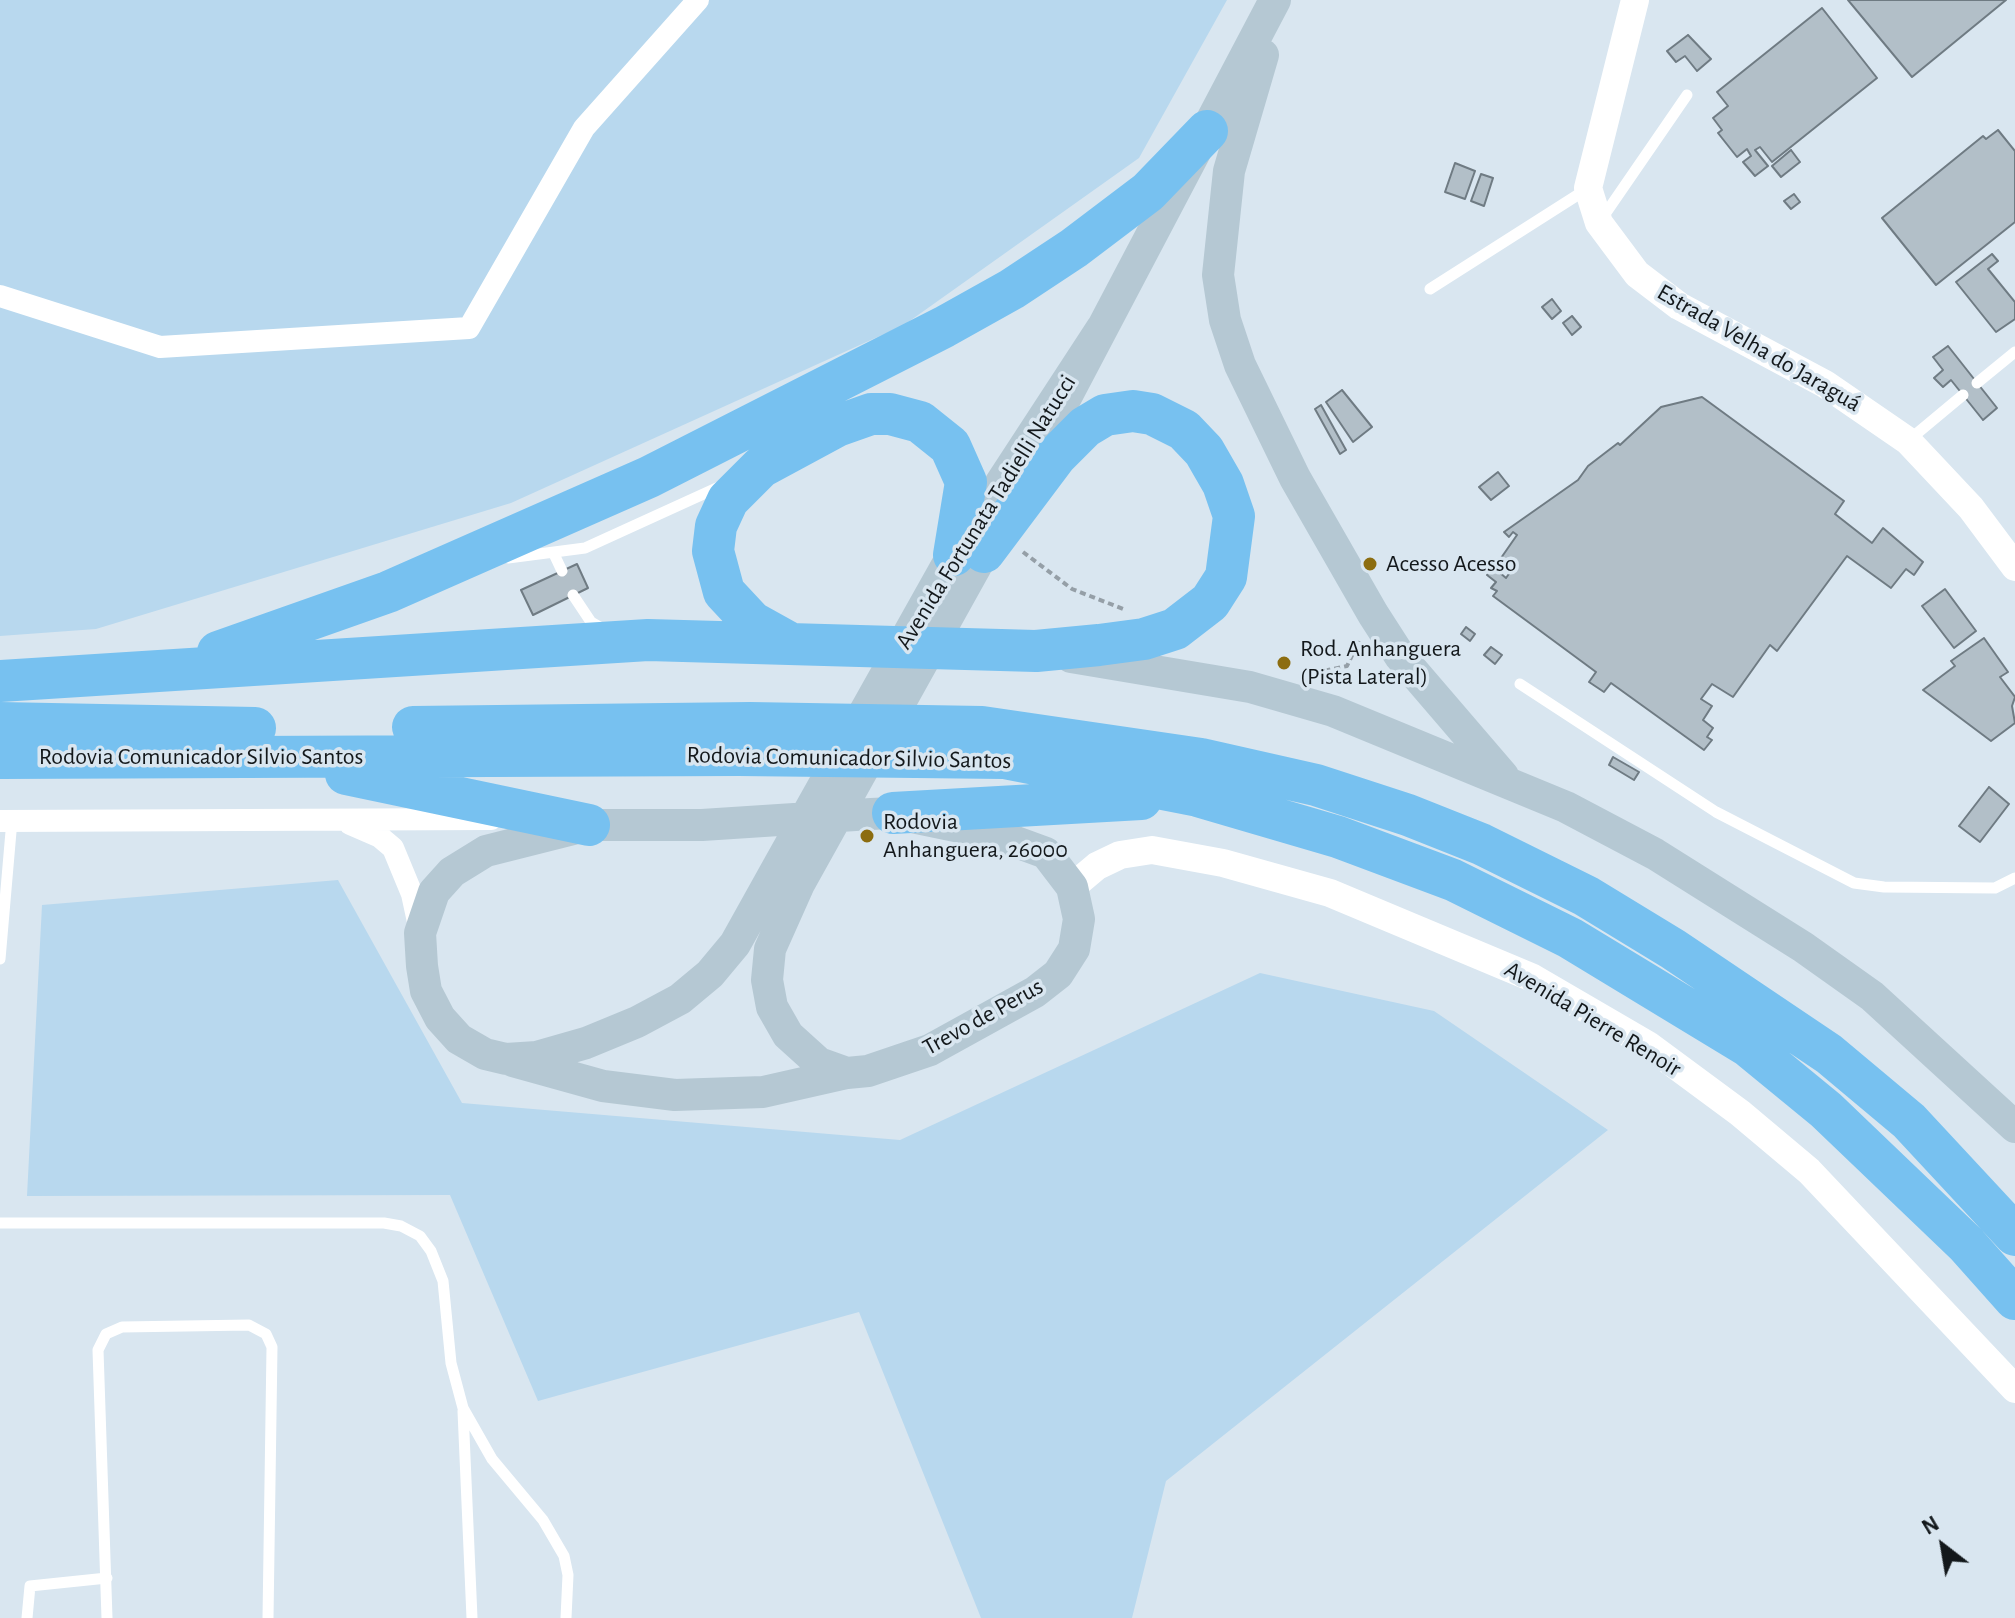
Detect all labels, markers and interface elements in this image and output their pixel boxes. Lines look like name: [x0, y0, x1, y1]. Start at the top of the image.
street label: Estrada Velha do Jaraguá: [1652, 278, 1866, 418]
street label: Avenida Fortunata Tadielli Natucci: [890, 370, 1082, 654]
place label: Acesso Acesso: [1386, 550, 1517, 578]
marker: Acesso Acesso: [1361, 555, 1379, 573]
place label: Rod. Anhanguera (Pista Lateral): [1300, 635, 1461, 691]
marker: Rod. Anhanguera (Pista Lateral): [1275, 654, 1293, 672]
street label: Rodovia Comunicador Silvio Santos: [686, 741, 1012, 775]
street label: Rodovia Comunicador Silvio Santos: [39, 743, 363, 771]
place label: Rodovia Anhanguera, 26000: [883, 808, 1068, 864]
marker: Rodovia Anhanguera, 26000: [858, 827, 876, 845]
street label: Avenida Pierre Renoir: [1499, 955, 1687, 1083]
street label: Trevo de Perus: [918, 972, 1048, 1062]
north arrow: [1903, 1506, 1983, 1586]
text: N: [1918, 1512, 1943, 1539]

